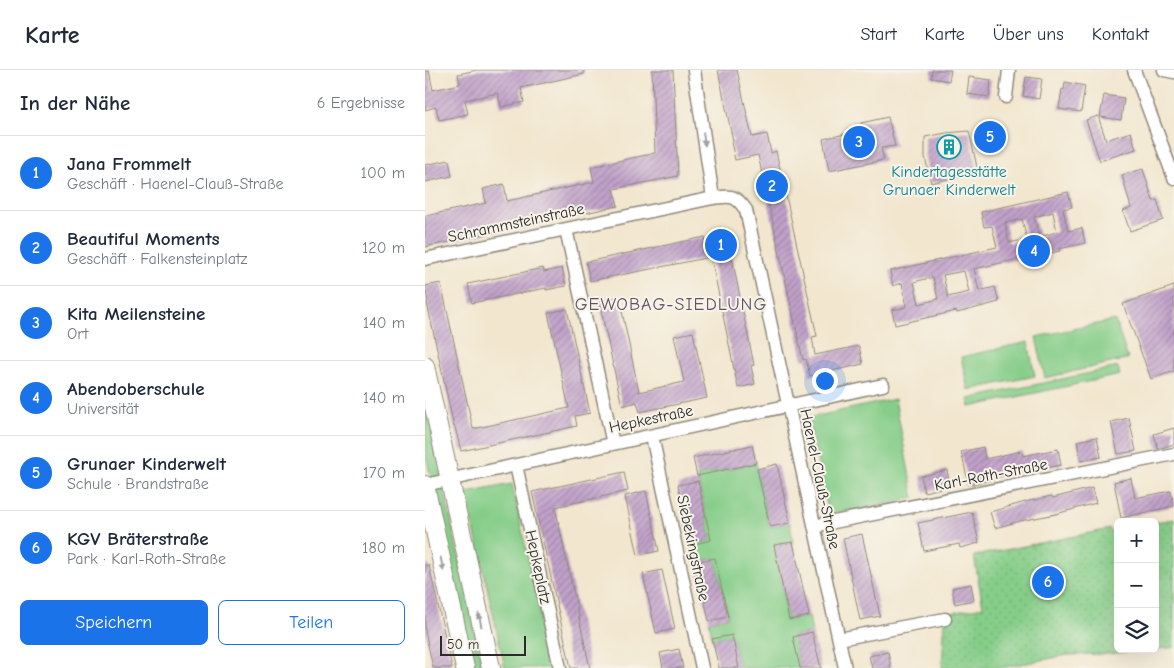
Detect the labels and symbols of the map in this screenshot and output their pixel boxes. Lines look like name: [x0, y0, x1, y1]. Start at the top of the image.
pin: 5: [974, 118, 1006, 156]
pin: 3: [843, 123, 875, 161]
one-way arrow: [700, 131, 708, 147]
building icon: Kindertagesstätte Grunaer Kinderwelt: [936, 134, 962, 160]
place label: Kindertagesstätte Grunaer Kinderwelt: [883, 163, 1016, 199]
pin: 2: [756, 167, 788, 205]
street label: Schrammsteinstraße: [446, 200, 586, 246]
pin: 1: [705, 226, 737, 264]
pin: 4: [1018, 232, 1050, 270]
district label: GEWOBAG-SIEDLUNG: [575, 294, 767, 315]
your location: [812, 368, 838, 394]
street label: Hepkestraße: [607, 401, 695, 437]
street label: Haenel-Clauß-Straße: [796, 407, 844, 551]
street label: Karl-Roth-Straße: [933, 455, 1049, 495]
street label: Siebekingstraße: [673, 493, 713, 603]
street label: Hepkeplatz: [521, 528, 555, 606]
one-way arrow: [438, 556, 446, 571]
pin: 6: [1032, 563, 1064, 601]
one-way arrow: [476, 613, 484, 628]
scale bar: [440, 633, 526, 656]

